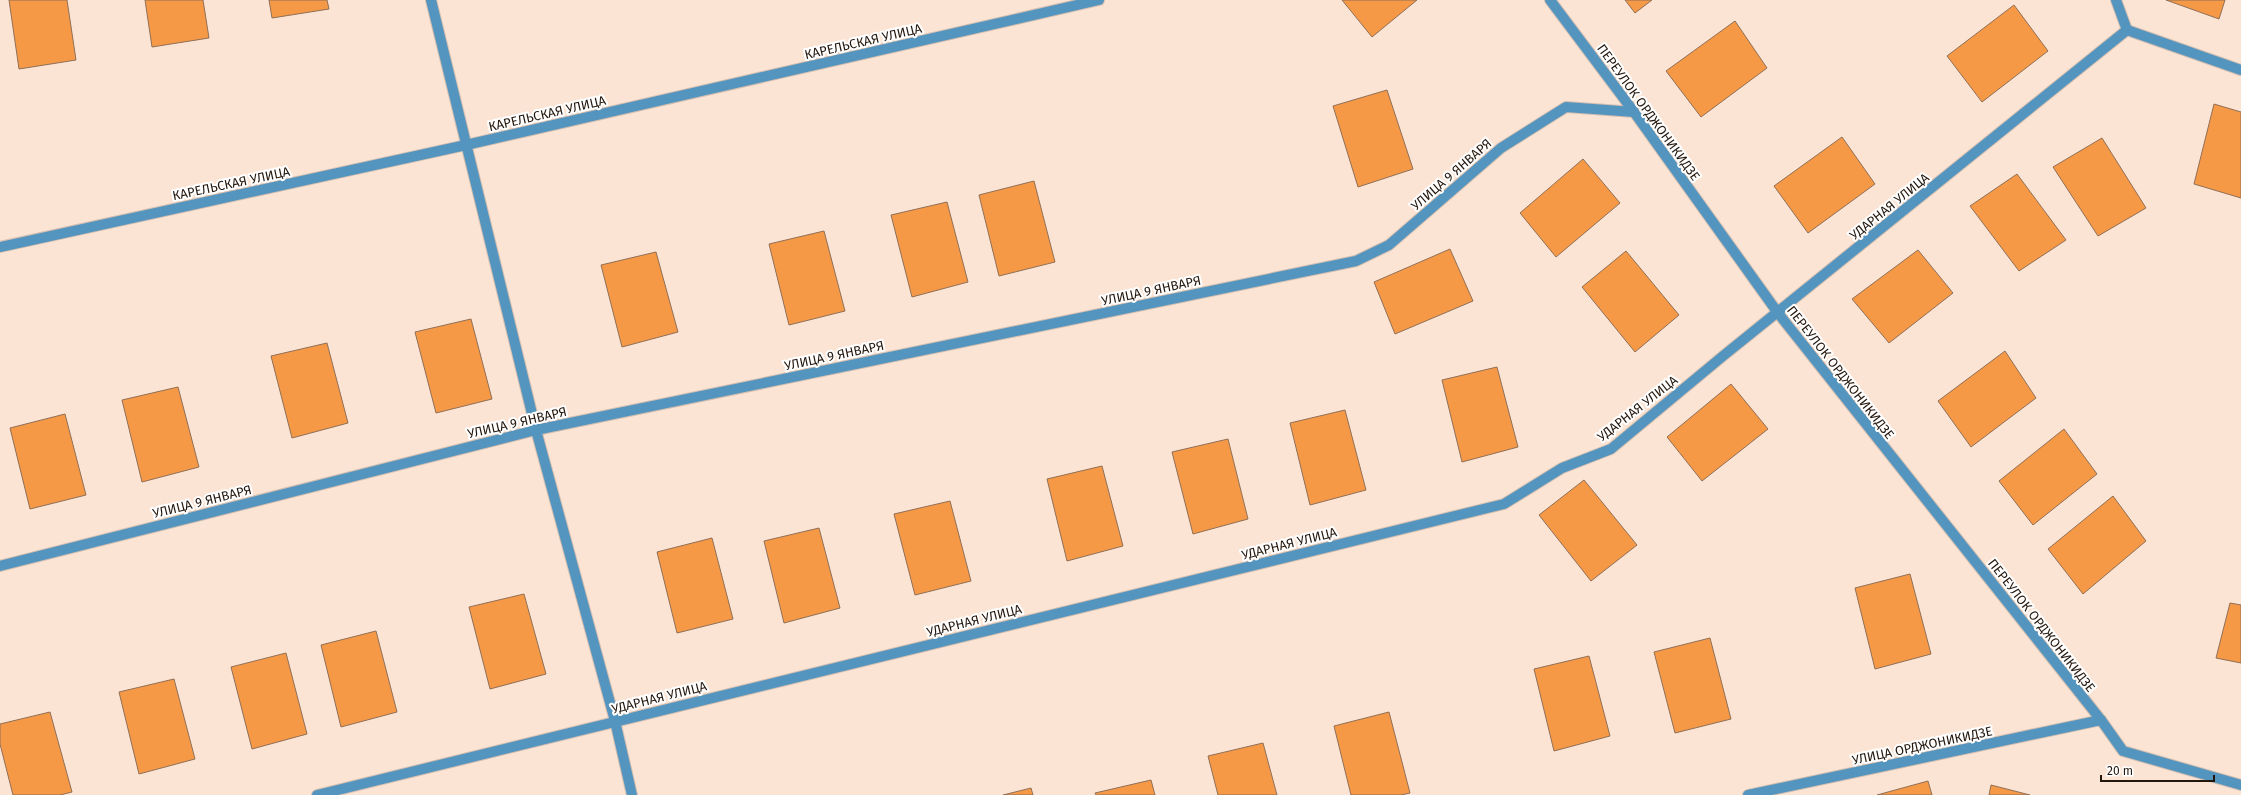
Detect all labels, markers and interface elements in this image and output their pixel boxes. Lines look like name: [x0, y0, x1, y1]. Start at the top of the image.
street label: КАРЕЛЬСКАЯ УЛИЦА: [803, 21, 924, 62]
street label: ПЕРЕУЛОК ОРДЖОНИКИДЗЕ: [1594, 41, 1703, 183]
street label: КАРЕЛЬСКАЯ УЛИЦА: [487, 93, 608, 134]
street label: УЛИЦА 9 ЯНВАРЯ: [1408, 135, 1495, 213]
street label: КАРЕЛЬСКАЯ УЛИЦА: [171, 164, 292, 203]
street label: УДАРНАЯ УЛИЦА: [1847, 170, 1932, 243]
street label: УЛИЦА 9 ЯНВАРЯ: [1100, 273, 1202, 308]
street label: ПЕРЕУЛОК ОРДЖОНИКИДЗЕ: [1784, 303, 1897, 442]
street label: УЛИЦА 9 ЯНВАРЯ: [783, 338, 885, 373]
street label: УДАРНАЯ УЛИЦА: [1594, 372, 1681, 444]
street label: УЛИЦА 9 ЯНВАРЯ: [466, 404, 568, 441]
street label: УЛИЦА 9 ЯНВАРЯ: [151, 482, 253, 521]
street label: УДАРНАЯ УЛИЦА: [1240, 524, 1339, 563]
street label: ПЕРЕУЛОК ОРДЖОНИКИДЗЕ: [1985, 556, 2098, 695]
street label: УДАРНАЯ УЛИЦА: [925, 601, 1024, 640]
street label: УДАРНАЯ УЛИЦА: [610, 678, 709, 717]
street label: УЛИЦА ОРДЖОНИКИДЗЕ: [1851, 723, 1994, 768]
scale bar: [2101, 757, 2214, 783]
text: 20 m: [2107, 764, 2133, 778]

